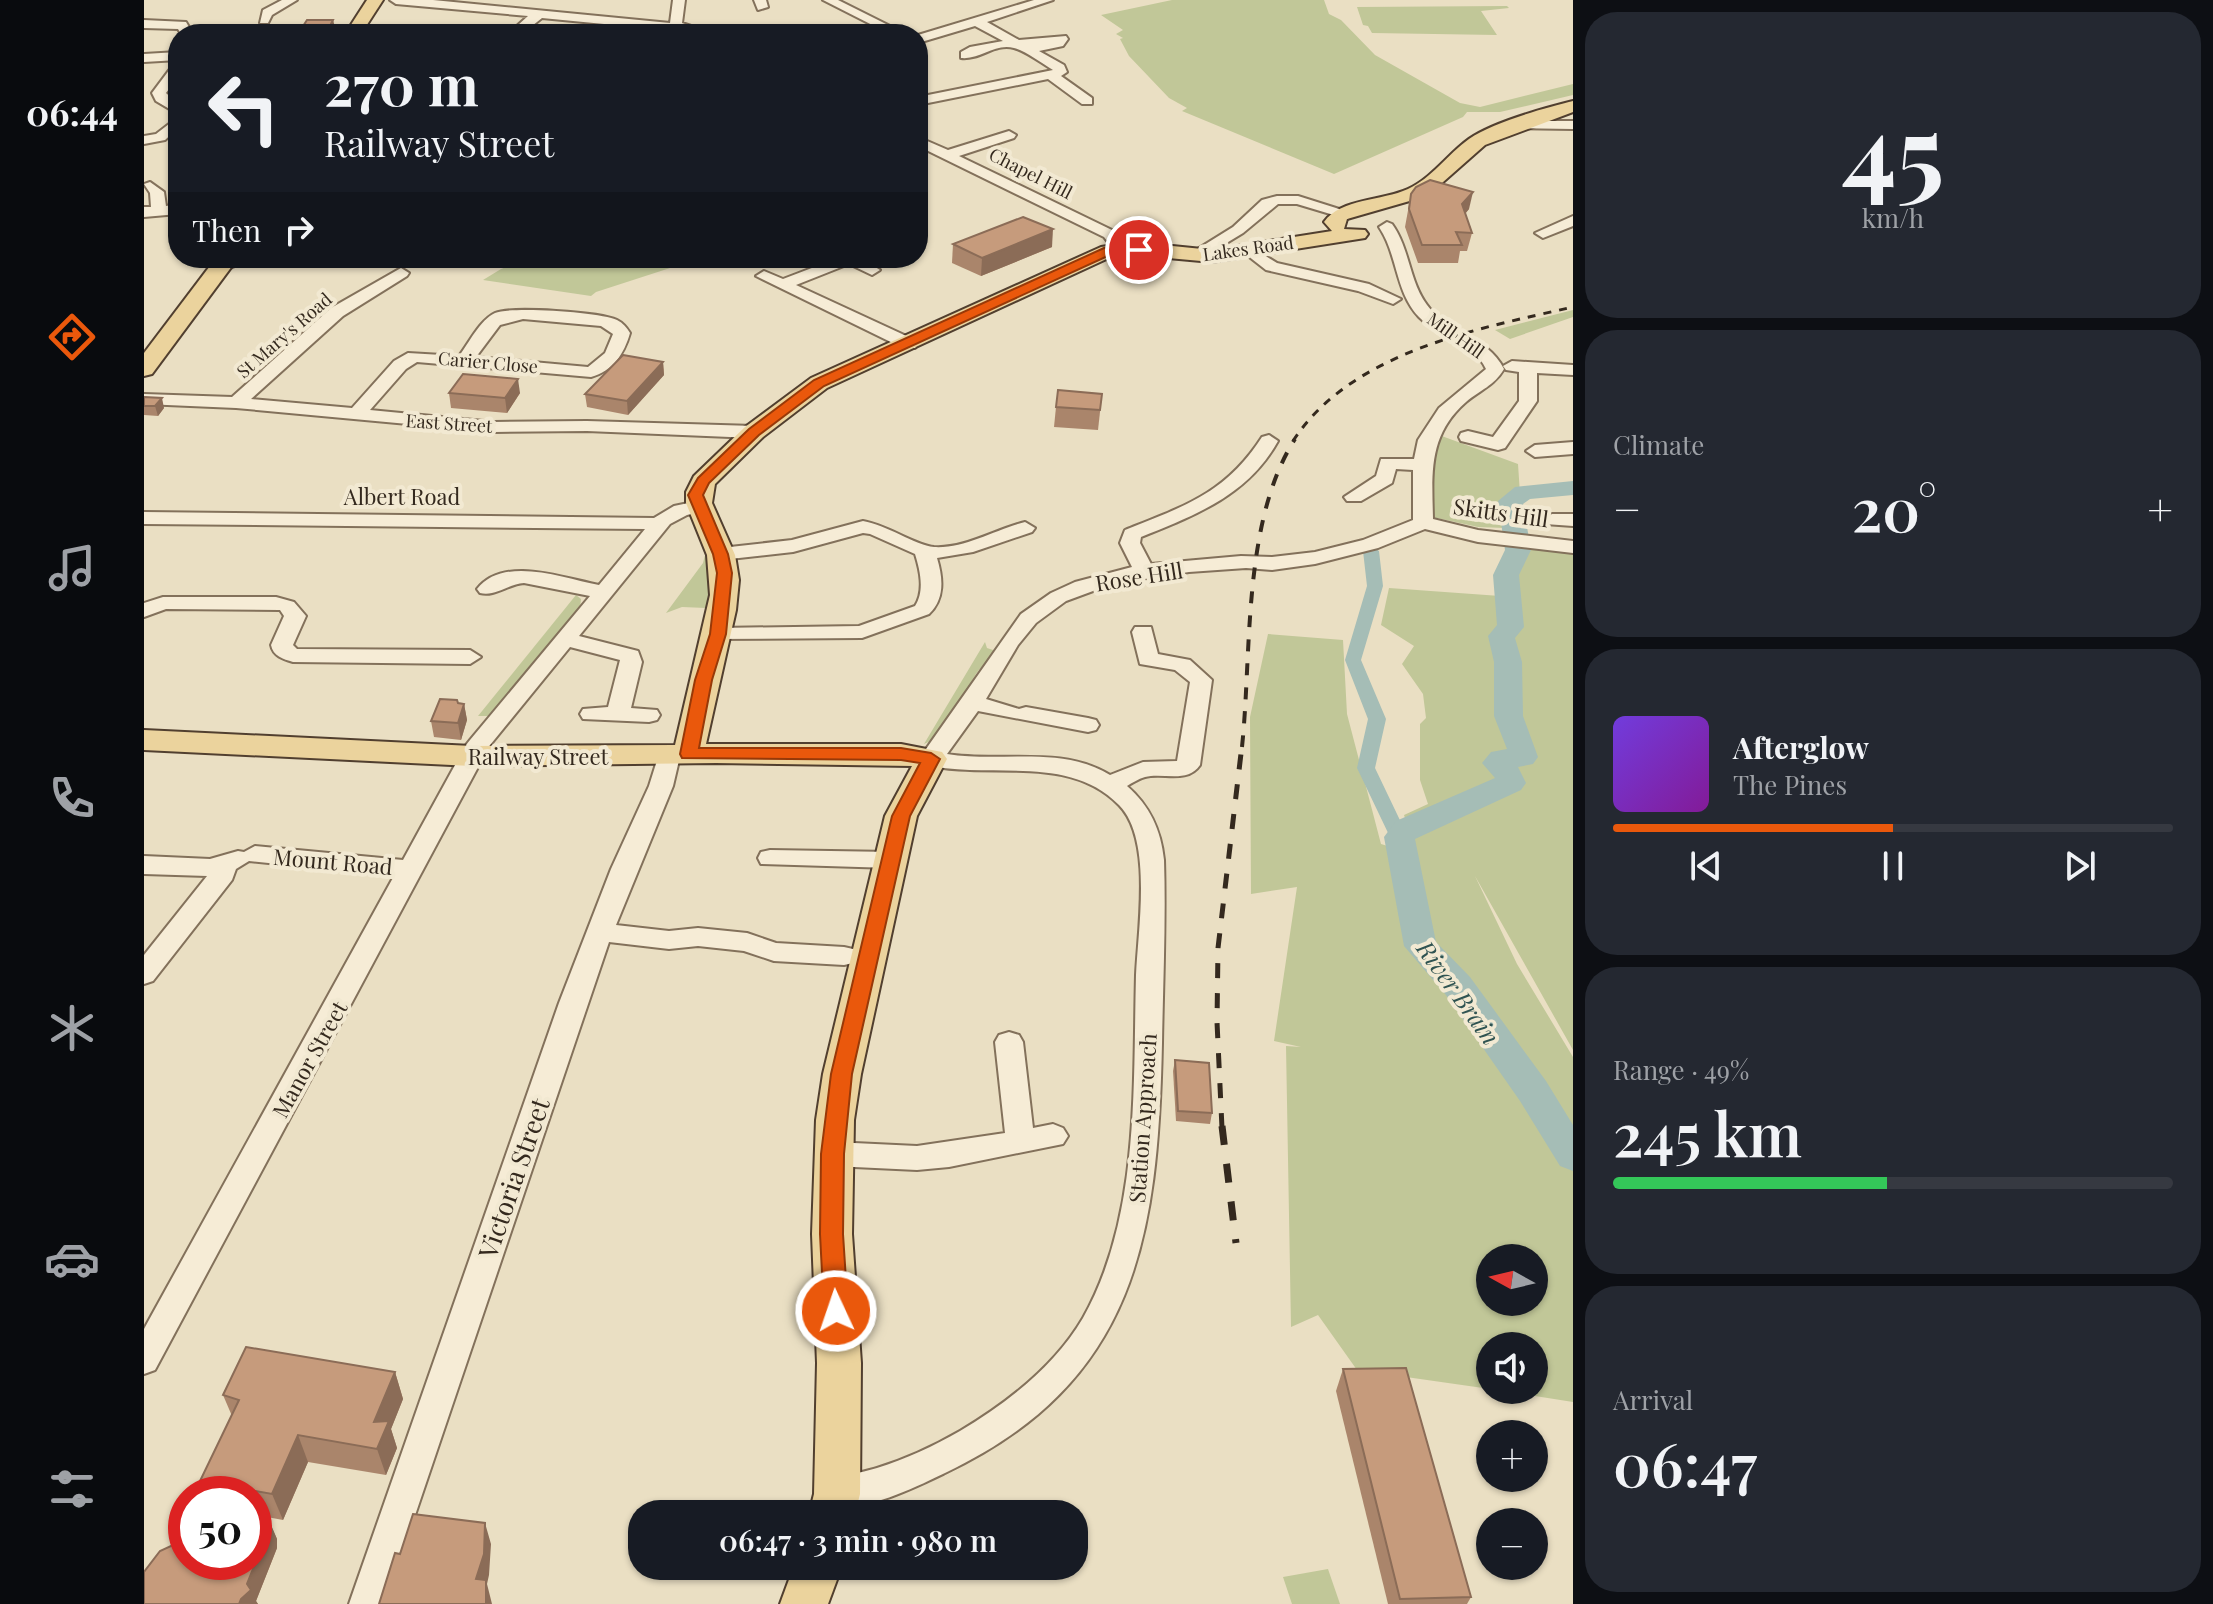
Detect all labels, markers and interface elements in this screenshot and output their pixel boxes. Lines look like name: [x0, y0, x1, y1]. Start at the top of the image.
text: 270 m: [324, 46, 479, 121]
icon: left: [192, 56, 296, 160]
text: 45: [1842, 78, 1944, 217]
text: 06:44: [26, 87, 118, 135]
text: Railway Street: [324, 118, 554, 166]
street label: Chapel Hill: [985, 142, 1077, 204]
text: km/h: [1862, 200, 1924, 235]
icon: right: [277, 208, 321, 252]
text: Then: [192, 210, 261, 250]
pin: [1105, 216, 1173, 284]
icon: arrive: [1117, 228, 1161, 272]
street label: Lakes Road: [1201, 230, 1296, 266]
street label: St Mary's Road: [231, 287, 337, 383]
street label: Mill Hill: [1423, 307, 1489, 363]
icon: directions: [44, 309, 100, 365]
street label: Carier Close: [437, 346, 539, 378]
street label: East Street: [405, 408, 494, 438]
text: Climate: [1613, 427, 1704, 462]
text: 20°: [1852, 467, 1937, 547]
text: −: [1613, 478, 1641, 537]
text: +: [2147, 478, 2173, 537]
street label: Albert Road: [343, 481, 460, 511]
street label: Skitts Hill: [1451, 490, 1551, 534]
icon: music: [44, 540, 100, 596]
street label: Rose Hill: [1093, 554, 1185, 598]
text: Afterglow: [1733, 727, 1869, 767]
street label: Railway Street: [468, 741, 610, 771]
text: The Pines: [1733, 767, 1847, 802]
icon: phone: [44, 770, 100, 826]
street label: Mount Road: [272, 841, 394, 881]
icon: previous: [1684, 844, 1728, 888]
icon: pause: [1871, 844, 1915, 888]
icon: next: [2058, 844, 2102, 888]
water label: River Brain: [1410, 933, 1508, 1050]
street label: Manor Street: [265, 994, 354, 1123]
icon: climate: [44, 1000, 100, 1056]
street label: Station Approach: [1121, 1032, 1163, 1204]
text: Range · 49%: [1613, 1052, 1749, 1087]
street label: Victoria Street: [469, 1092, 557, 1264]
text: 245 km: [1613, 1092, 1802, 1172]
icon: car: [44, 1231, 100, 1287]
north arrow: [1476, 1244, 1548, 1316]
map controls: [1476, 1244, 1548, 1580]
position arrow: [794, 1269, 878, 1353]
button: sound: [1476, 1332, 1548, 1404]
text: Arrival: [1613, 1382, 1693, 1417]
button: +: [1476, 1420, 1548, 1492]
text: 06:47: [1613, 1422, 1757, 1502]
icon: filters: [44, 1461, 100, 1517]
speed limit sign: 50: [168, 1476, 272, 1580]
button: −: [1476, 1508, 1548, 1580]
text: 06:47 · 3 min · 980 m: [719, 1520, 997, 1560]

